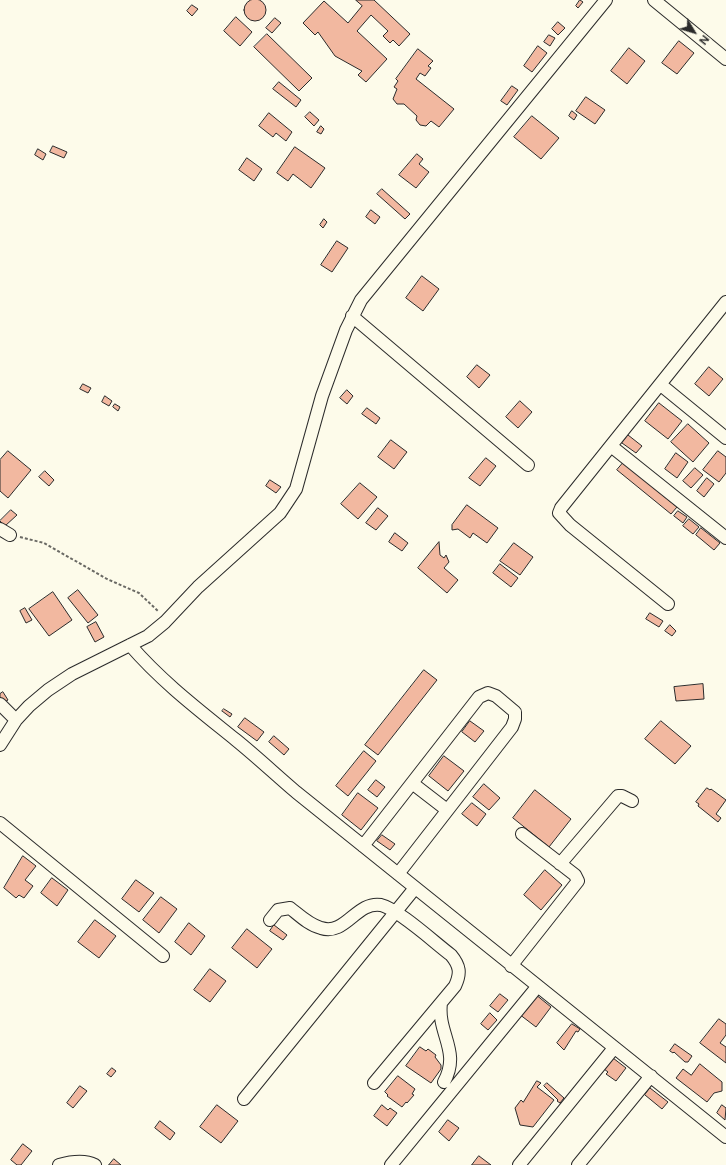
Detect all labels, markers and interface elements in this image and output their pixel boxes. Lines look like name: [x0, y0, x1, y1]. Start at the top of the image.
north arrow: [674, 12, 714, 52]
text: N: [696, 32, 712, 47]

